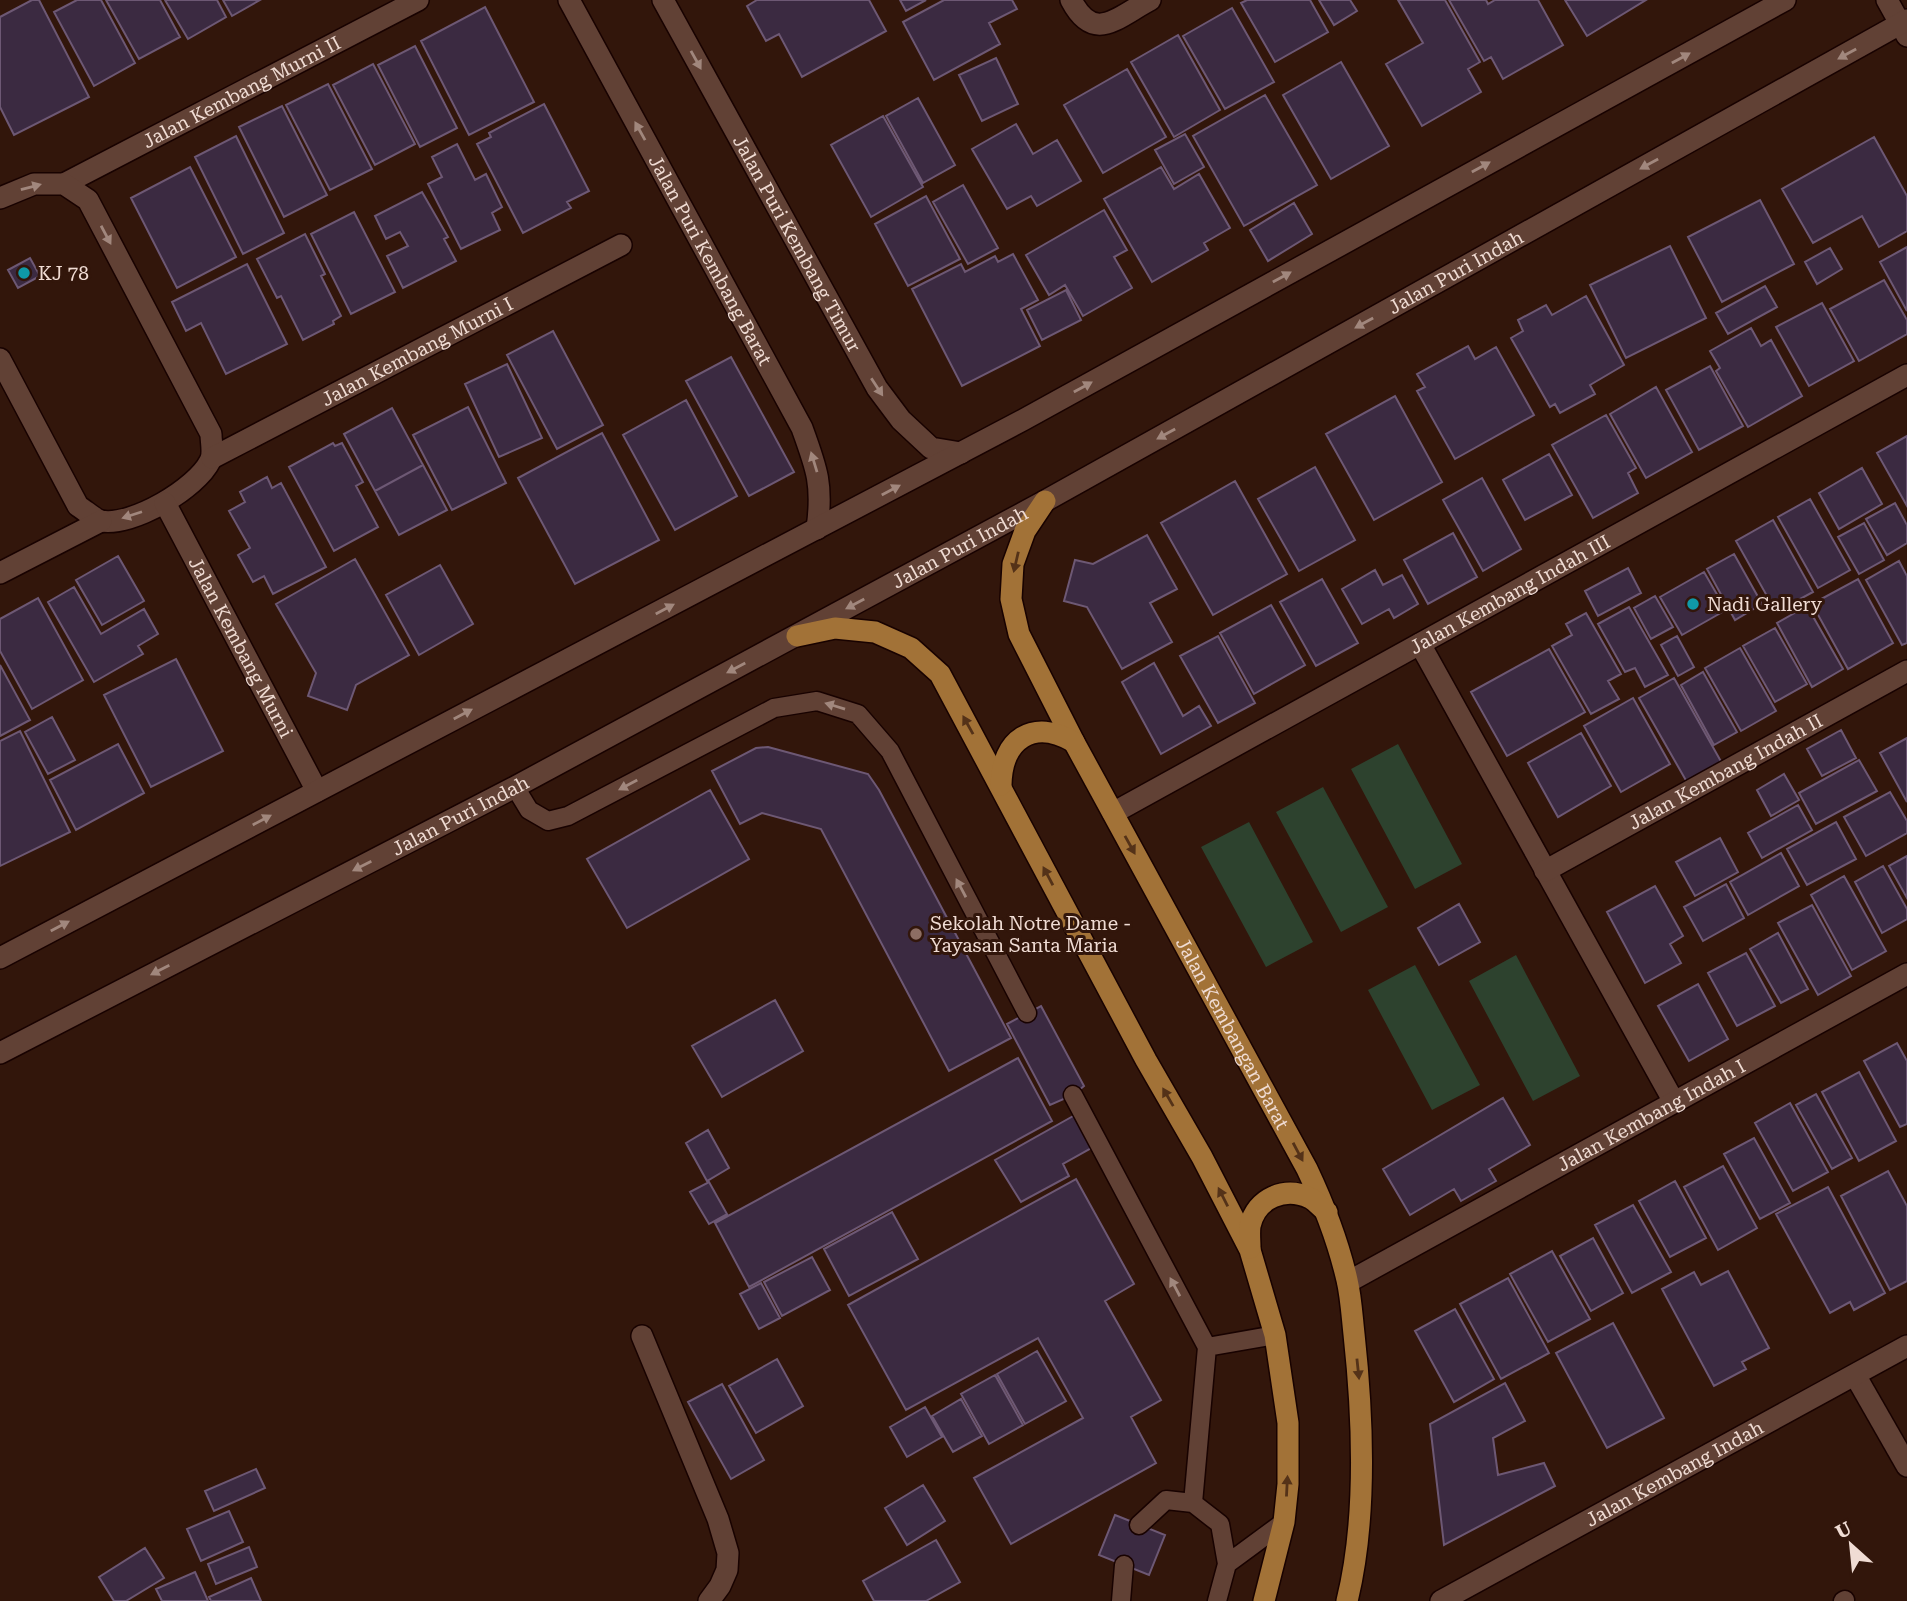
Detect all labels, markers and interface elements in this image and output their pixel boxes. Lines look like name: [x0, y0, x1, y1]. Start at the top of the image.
street label: Jalan Kembang Murni II: [138, 31, 344, 153]
one-way arrow: [1838, 48, 1857, 60]
one-way arrow: [690, 50, 702, 69]
one-way arrow: [1671, 52, 1690, 64]
one-way arrow: [634, 121, 646, 141]
street label: Jalan Puri Kembang Timur: [728, 131, 866, 356]
street label: Jalan Puri Kembang Barat: [644, 151, 777, 369]
one-way arrow: [1639, 158, 1658, 170]
one-way arrow: [1472, 162, 1492, 174]
one-way arrow: [21, 181, 43, 192]
one-way arrow: [101, 225, 112, 245]
street label: Jalan Puri Indah: [1384, 225, 1527, 319]
place label: KJ 78: [38, 262, 89, 285]
marker: KJ 78: [16, 265, 32, 281]
one-way arrow: [1272, 271, 1292, 283]
street label: Jalan Kembang Murni I: [317, 292, 517, 411]
one-way arrow: [1355, 317, 1374, 329]
one-way arrow: [871, 378, 884, 397]
one-way arrow: [1073, 381, 1093, 393]
one-way arrow: [1156, 428, 1175, 440]
one-way arrow: [809, 451, 819, 472]
one-way arrow: [881, 484, 901, 496]
street label: Jalan Puri Indah: [888, 501, 1032, 593]
one-way arrow: [122, 511, 143, 521]
street label: Jalan Kembang Indah III: [1405, 530, 1614, 659]
one-way arrow: [1010, 551, 1021, 573]
street label: Jalan Kembang Murni: [184, 553, 298, 741]
place label: Nadi Gallery: [1707, 593, 1823, 616]
marker: Nadi Gallery: [1685, 596, 1701, 612]
one-way arrow: [846, 598, 865, 610]
one-way arrow: [655, 603, 675, 615]
one-way arrow: [727, 662, 746, 674]
one-way arrow: [824, 701, 845, 711]
one-way arrow: [453, 709, 473, 720]
street label: Jalan Kembang Indah II: [1624, 709, 1826, 834]
one-way arrow: [962, 716, 974, 735]
street label: Jalan Puri Indah: [388, 770, 533, 860]
one-way arrow: [618, 779, 638, 790]
one-way arrow: [252, 814, 272, 826]
one-way arrow: [1124, 835, 1136, 855]
one-way arrow: [352, 861, 372, 872]
one-way arrow: [1043, 865, 1055, 885]
one-way arrow: [956, 878, 967, 898]
place label: Sekolah Notre Dame - Yayasan Santa Maria: [930, 912, 1131, 957]
one-way arrow: [51, 920, 70, 932]
marker: Sekolah Notre Dame - Yayasan Santa Maria: [908, 926, 924, 942]
street label: Jalan Kembangan Barat: [1171, 933, 1294, 1133]
one-way arrow: [150, 965, 170, 976]
street label: Jalan Kembang Indah I: [1553, 1054, 1749, 1176]
one-way arrow: [1162, 1088, 1174, 1107]
one-way arrow: [1292, 1142, 1304, 1162]
one-way arrow: [1217, 1186, 1229, 1206]
one-way arrow: [1169, 1277, 1181, 1297]
one-way arrow: [1352, 1359, 1363, 1381]
street label: Jalan Kembang Indah: [1581, 1415, 1767, 1531]
one-way arrow: [1282, 1475, 1293, 1497]
north arrow: [1816, 1510, 1886, 1580]
text: U: [1832, 1517, 1856, 1544]

